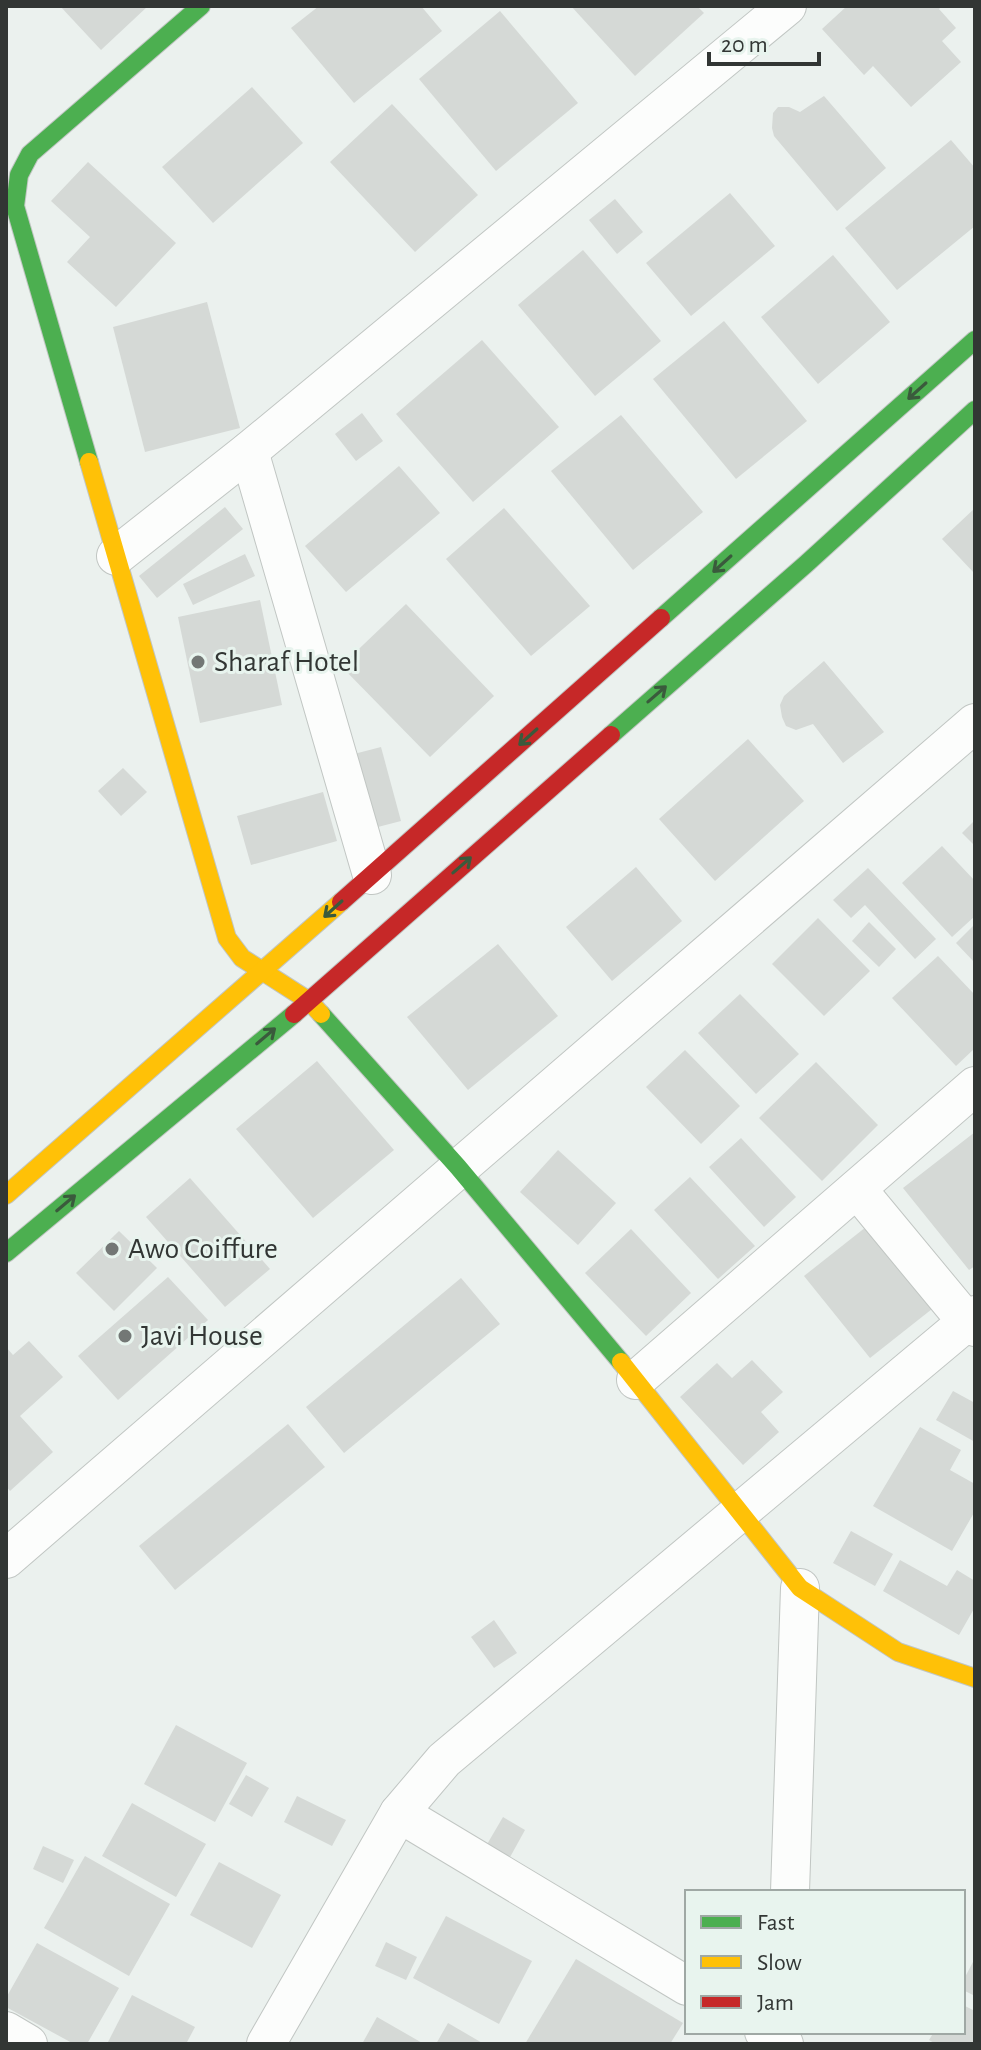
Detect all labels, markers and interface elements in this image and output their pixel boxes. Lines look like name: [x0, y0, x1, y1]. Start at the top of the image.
scale bar: [709, 16, 819, 66]
text: 20 m: [721, 33, 768, 57]
one-way arrow: [907, 382, 927, 400]
one-way arrow: [713, 555, 733, 573]
place label: Sharaf Hotel: [214, 647, 359, 677]
marker: Sharaf Hotel: [189, 653, 207, 671]
one-way arrow: [647, 685, 667, 703]
one-way arrow: [518, 727, 538, 745]
one-way arrow: [451, 857, 471, 875]
one-way arrow: [324, 900, 344, 918]
one-way arrow: [255, 1027, 276, 1045]
one-way arrow: [55, 1194, 76, 1212]
place label: Awo Coiffure: [128, 1234, 278, 1264]
marker: Awo Coiffure: [103, 1240, 121, 1258]
place label: Javi House: [141, 1321, 263, 1351]
marker: Javi House: [116, 1327, 134, 1345]
legend: [685, 1890, 965, 2034]
text: Fast: [757, 1911, 795, 1935]
text: Slow: [757, 1951, 802, 1975]
text: Jam: [757, 1991, 794, 2015]

